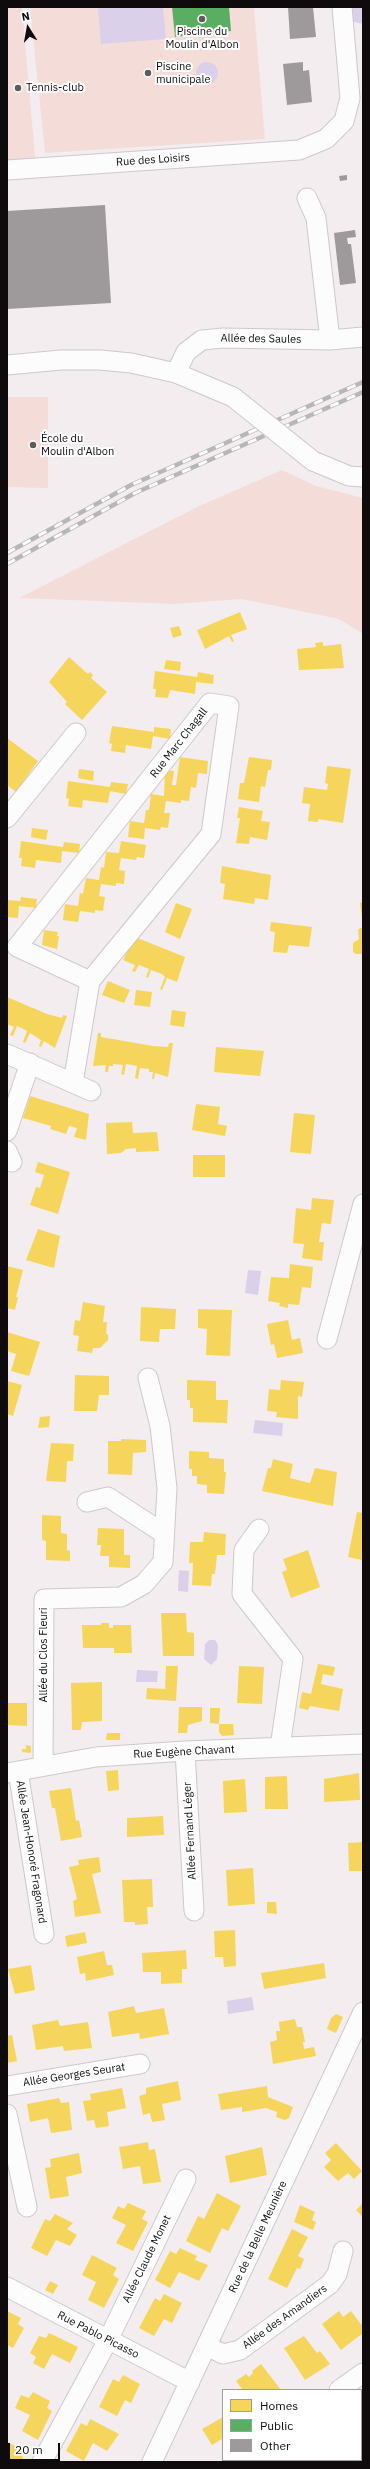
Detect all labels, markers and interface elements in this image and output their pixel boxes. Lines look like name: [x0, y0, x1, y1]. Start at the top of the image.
north arrow: [8, 8, 48, 48]
text: N: [20, 9, 31, 24]
marker: Piscine du Moulin d'Albon: [197, 14, 207, 24]
place label: Piscine du Moulin d'Albon: [165, 25, 239, 51]
place label: Piscine municipale: [156, 60, 210, 86]
marker: Piscine municipale: [143, 68, 153, 78]
place label: Tennis-club: [26, 81, 84, 95]
marker: Tennis-club: [13, 83, 23, 93]
street label: Rue des Loisirs: [116, 151, 190, 169]
street label: Allée des Saules: [220, 332, 302, 346]
place label: École du Moulin d'Albon: [41, 432, 114, 458]
marker: École du Moulin d'Albon: [28, 440, 38, 450]
street label: Rue Marc Chagall: [148, 705, 210, 781]
street label: Allée du Clos Fleuri: [37, 1607, 51, 1703]
street label: Rue Eugène Chavant: [133, 1743, 235, 1761]
street label: Allée Jean-Honoré Fragonard: [13, 1779, 49, 1925]
street label: Allée Fernand Léger: [181, 1782, 199, 1880]
street label: Allée Georges Seurat: [22, 2060, 126, 2090]
street label: Rue de la Belle Meunière: [226, 2179, 290, 2295]
street label: Allée Claude Monet: [120, 2213, 174, 2305]
street label: Allée des Amandiers: [240, 2282, 330, 2352]
street label: Rue Pablo Picasso: [55, 2309, 141, 2361]
legend: [222, 2389, 362, 2461]
text: Homes: [260, 2398, 298, 2413]
text: Public: [260, 2418, 293, 2433]
scale bar: [10, 2435, 62, 2461]
text: Other: [260, 2438, 291, 2453]
text: 20 m: [15, 2442, 43, 2457]

